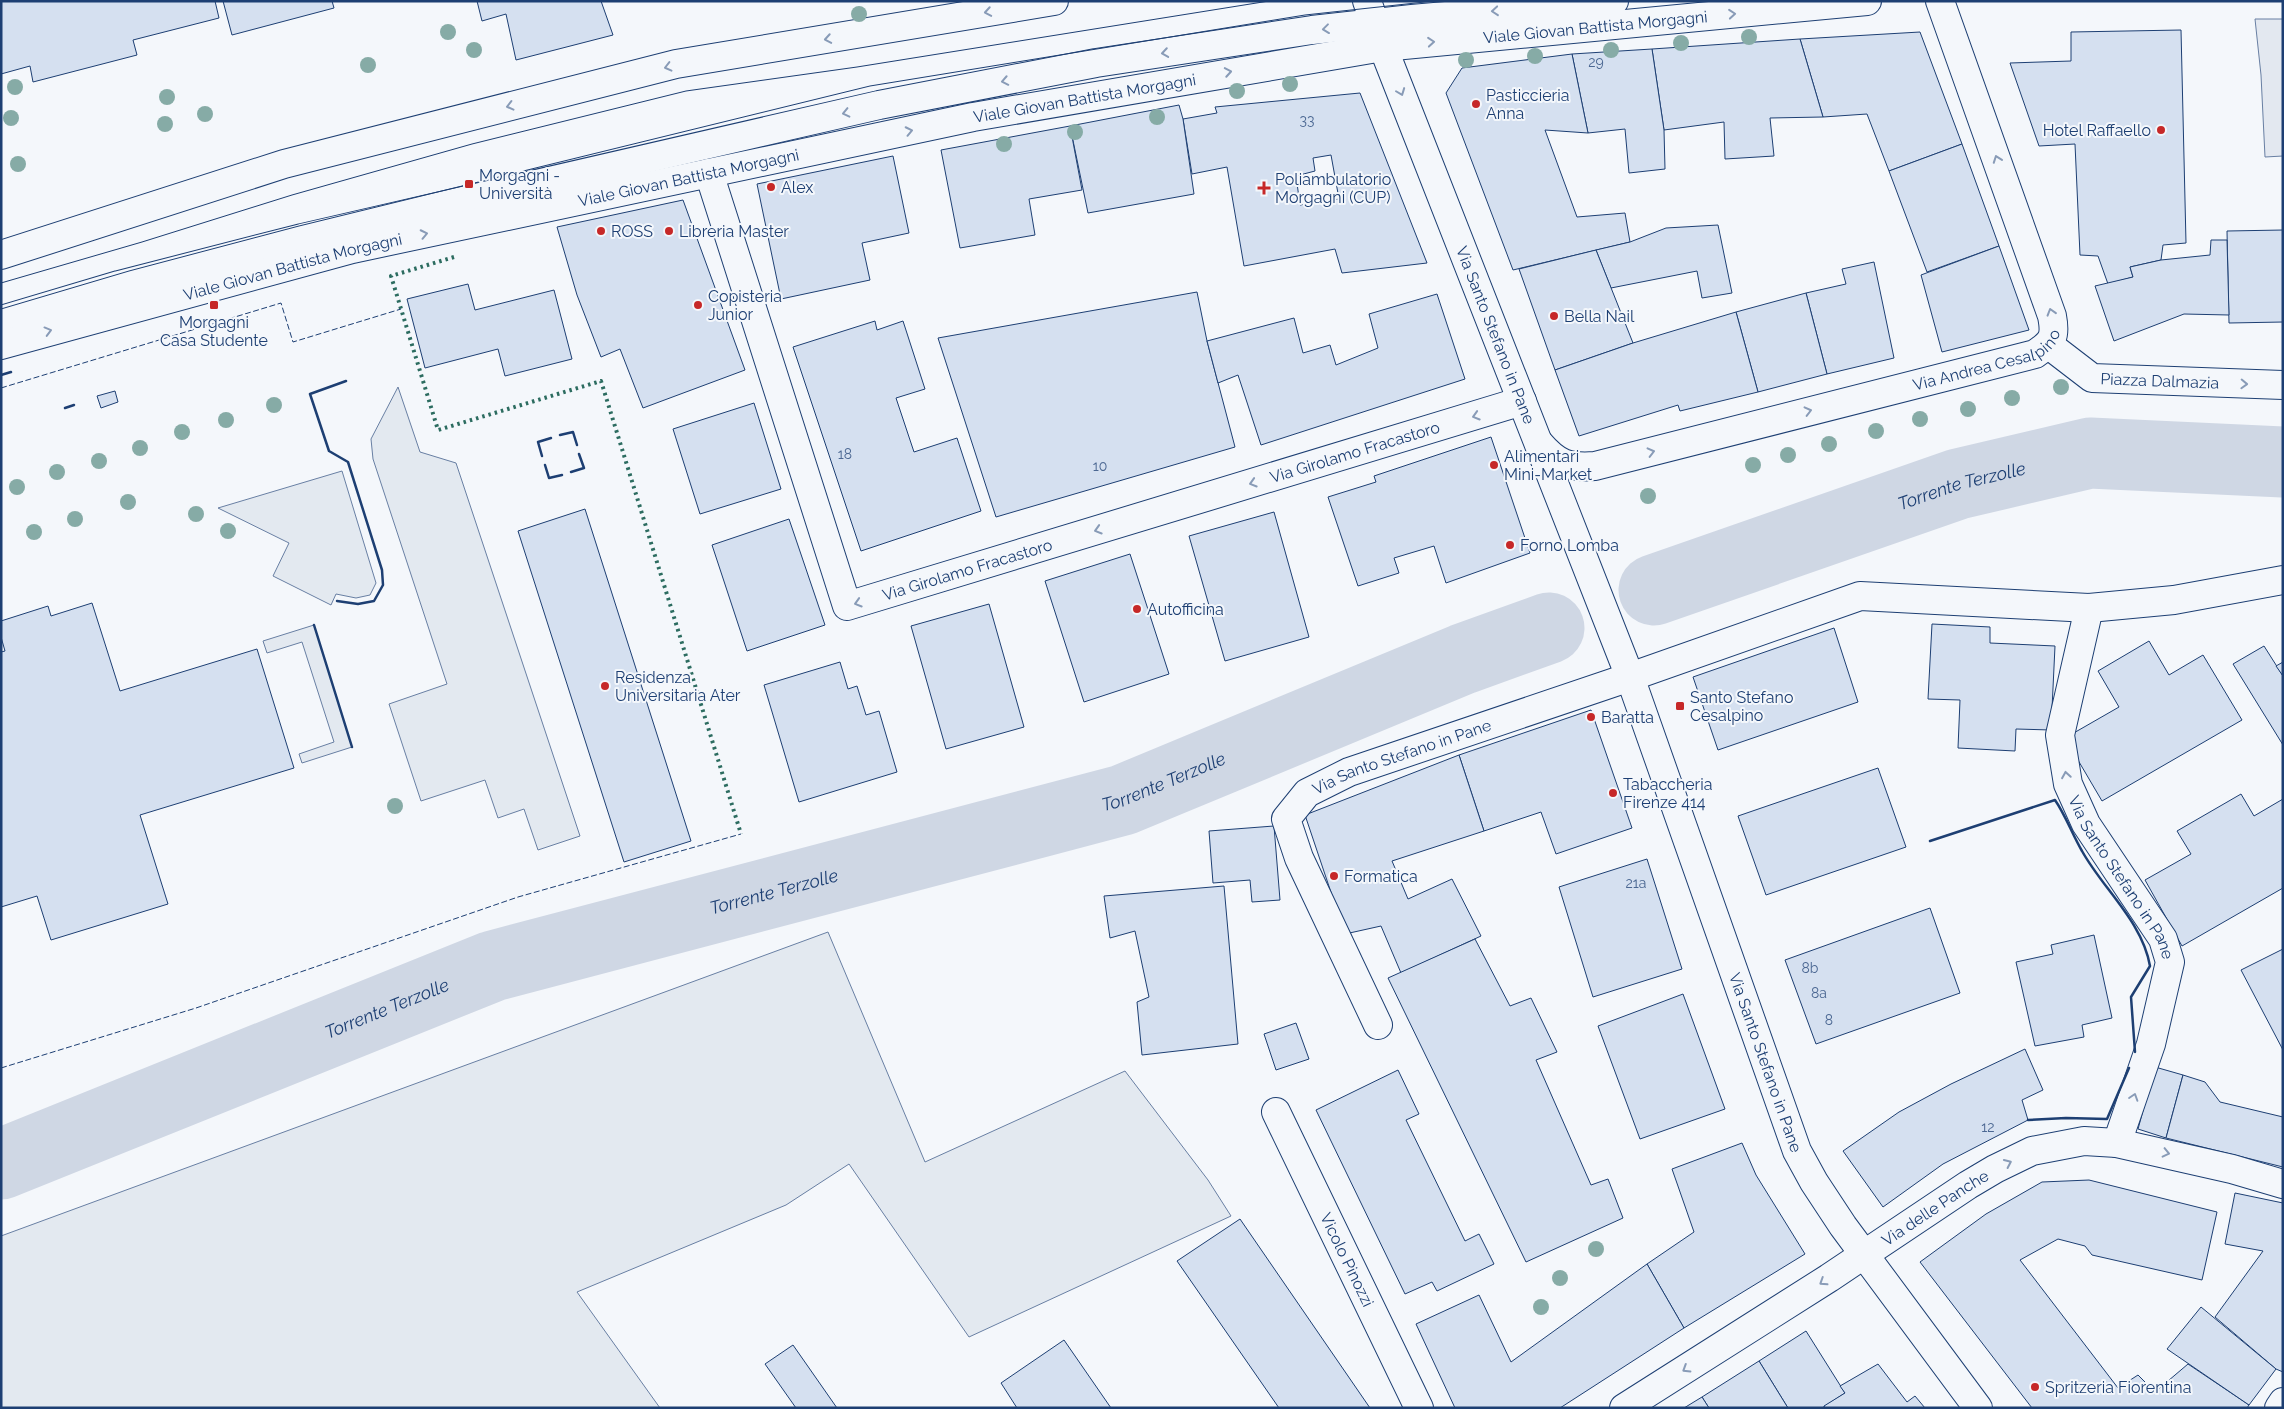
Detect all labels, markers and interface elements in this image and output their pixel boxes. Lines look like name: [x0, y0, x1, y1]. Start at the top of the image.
one-way arrow: [1491, 6, 1499, 17]
one-way arrow: [984, 7, 993, 17]
street label: Viale Giovan Battista Morgagni: [1482, 7, 1708, 47]
one-way arrow: [1729, 9, 1737, 20]
one-way arrow: [1321, 23, 1329, 34]
one-way arrow: [824, 33, 832, 44]
one-way arrow: [1428, 37, 1436, 48]
one-way arrow: [1161, 47, 1169, 58]
house number: 29: [1588, 54, 1604, 70]
one-way arrow: [664, 61, 672, 71]
one-way arrow: [1224, 68, 1233, 78]
street label: Viale Giovan Battista Morgagni: [972, 70, 1197, 127]
one-way arrow: [1001, 75, 1009, 85]
place label: Pasticcieria Anna: [1486, 86, 1569, 123]
one-way arrow: [1394, 87, 1405, 96]
marker: Pasticcieria Anna: [1470, 98, 1482, 110]
one-way arrow: [506, 100, 515, 111]
one-way arrow: [841, 107, 850, 118]
house number: 33: [1300, 112, 1314, 128]
place label: Hotel Raffaello: [2043, 121, 2151, 140]
marker: Hotel Raffaello: [2155, 124, 2167, 136]
one-way arrow: [904, 126, 913, 137]
street label: Viale Giovan Battista Morgagni: [577, 145, 801, 211]
one-way arrow: [1993, 155, 2003, 164]
place label: Morgagni - Università: [479, 166, 560, 203]
place label: Poliambulatorio Morgagni (CUP): [1275, 170, 1391, 207]
marker: Morgagni - Università: [463, 178, 475, 190]
place label: Alex: [781, 178, 813, 197]
marker: Alex: [765, 181, 777, 193]
marker: Poliambulatorio Morgagni (CUP): [1257, 181, 1271, 195]
place label: ROSS: [611, 222, 653, 241]
place label: Libreria Master: [679, 222, 789, 241]
marker: ROSS: [595, 225, 607, 237]
marker: Libreria Master: [663, 225, 675, 237]
one-way arrow: [420, 229, 429, 240]
street label: Viale Giovan Battista Morgagni: [181, 230, 404, 305]
street label: Via Santo Stefano in Pane: [1452, 244, 1539, 427]
place label: Copisteria Junior: [708, 287, 782, 324]
marker: Morgagni Casa Studente: [208, 299, 220, 311]
marker: Copisteria Junior: [692, 299, 704, 311]
place label: Bella Nail: [1564, 307, 1635, 326]
one-way arrow: [2046, 308, 2056, 317]
marker: Bella Nail: [1548, 310, 1560, 322]
place label: Morgagni Casa Studente: [160, 313, 268, 350]
one-way arrow: [44, 326, 52, 337]
street label: Via Andrea Cesalpino: [1911, 328, 2064, 395]
street label: Piazza Dalmazia: [2100, 369, 2219, 393]
one-way arrow: [2240, 378, 2248, 389]
one-way arrow: [1804, 407, 1812, 417]
one-way arrow: [1472, 410, 1480, 420]
street label: Via Girolamo Fracastoro: [1268, 418, 1442, 487]
house number: 18: [838, 446, 852, 462]
place label: Alimentari Mini-Market: [1504, 447, 1593, 484]
one-way arrow: [1646, 447, 1654, 457]
water label: Torrente Terzolle: [1895, 457, 2028, 514]
house number: 10: [1093, 458, 1107, 474]
marker: Alimentari Mini-Market: [1488, 459, 1500, 471]
one-way arrow: [1249, 478, 1258, 488]
one-way arrow: [1094, 525, 1102, 535]
street label: Via Girolamo Fracastoro: [880, 535, 1055, 605]
place label: Forno Lomba: [1520, 536, 1619, 555]
marker: Forno Lomba: [1504, 539, 1516, 551]
one-way arrow: [855, 597, 863, 607]
place label: Autofficina: [1147, 600, 1224, 619]
marker: Autofficina: [1131, 603, 1143, 615]
place label: Residenza Universitaria Ater: [615, 668, 741, 705]
marker: Residenza Universitaria Ater: [599, 680, 611, 692]
place label: Santo Stefano Cesalpino: [1690, 688, 1793, 725]
marker: Santo Stefano Cesalpino: [1674, 700, 1686, 712]
place label: Baratta: [1601, 708, 1654, 727]
marker: Baratta: [1585, 711, 1597, 723]
street label: Via Santo Stefano in Pane: [1309, 716, 1494, 799]
water label: Torrente Terzolle: [1099, 748, 1229, 815]
one-way arrow: [2062, 771, 2072, 780]
place label: Tabaccheria Firenze 414: [1623, 775, 1712, 812]
marker: Tabaccheria Firenze 414: [1607, 787, 1619, 799]
street label: Via Santo Stefano in Pane: [2064, 793, 2178, 961]
water label: Torrente Terzolle: [707, 864, 841, 918]
place label: Formatica: [1344, 867, 1418, 886]
marker: Formatica: [1328, 870, 1340, 882]
house number: 21a: [1626, 875, 1646, 891]
house number: 8b: [1802, 960, 1819, 976]
street label: Via Santo Stefano in Pane: [1725, 970, 1806, 1155]
water label: Torrente Terzolle: [322, 974, 452, 1043]
house number: 8a: [1811, 985, 1827, 1001]
house number: 8: [1825, 1012, 1833, 1028]
one-way arrow: [2128, 1093, 2138, 1101]
house number: 12: [1981, 1119, 1995, 1135]
one-way arrow: [2161, 1147, 2170, 1158]
one-way arrow: [2003, 1158, 2012, 1169]
street label: Via delle Panche: [1878, 1166, 1992, 1250]
street label: Vicolo Pinozzi: [1316, 1210, 1378, 1310]
one-way arrow: [1820, 1275, 1829, 1285]
one-way arrow: [1682, 1362, 1691, 1372]
place label: Spritzeria Fiorentina: [2045, 1378, 2191, 1397]
marker: Spritzeria Fiorentina: [2029, 1381, 2041, 1393]

